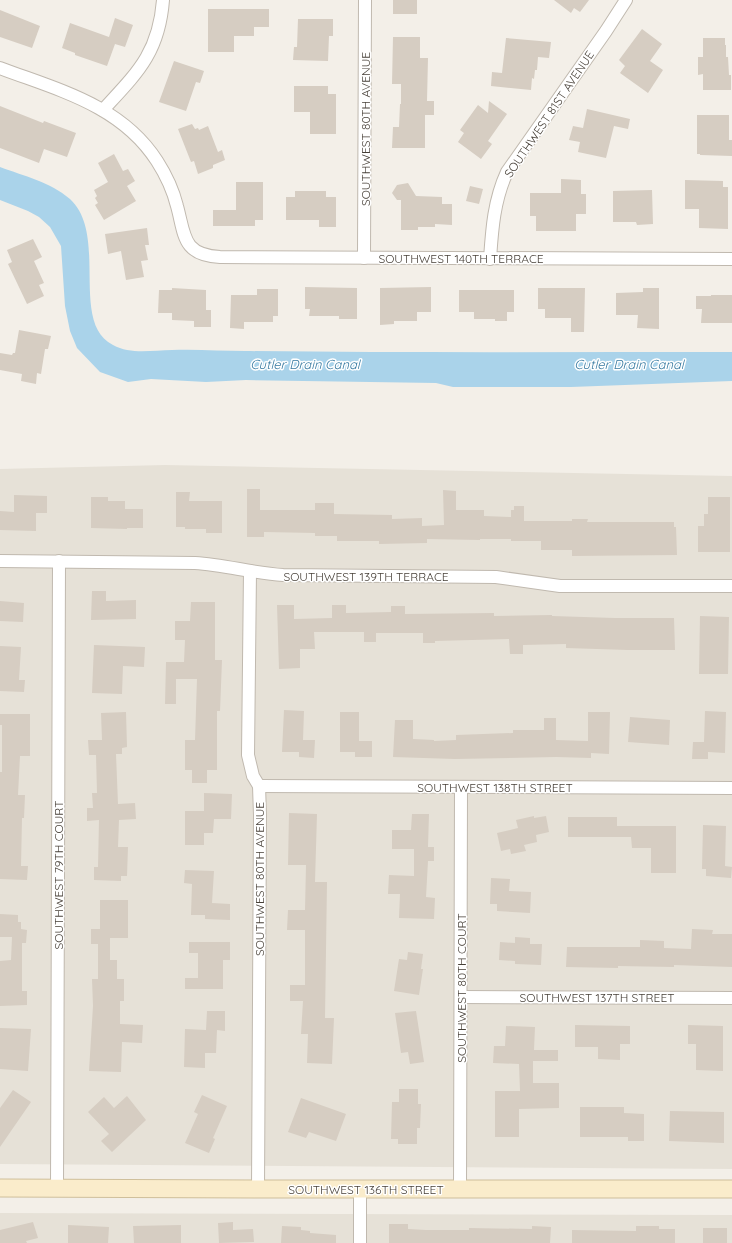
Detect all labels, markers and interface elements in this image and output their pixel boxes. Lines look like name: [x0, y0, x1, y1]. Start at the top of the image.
street label: SOUTHWEST 81ST AVENUE: [501, 48, 597, 180]
street label: SOUTHWEST 80TH AVENUE: [358, 52, 373, 206]
street label: SOUTHWEST 140TH TERRACE: [378, 251, 544, 266]
water label: Cutler Drain Canal: [250, 356, 362, 372]
water label: Cutler Drain Canal: [574, 356, 686, 372]
street label: SOUTHWEST 139TH TERRACE: [283, 569, 449, 584]
street label: SOUTHWEST 138TH STREET: [417, 780, 573, 795]
street label: SOUTHWEST 79TH COURT: [51, 801, 66, 949]
street label: SOUTHWEST 80TH AVENUE: [252, 802, 267, 956]
street label: SOUTHWEST 80TH COURT: [454, 913, 469, 1063]
street label: SOUTHWEST 137TH STREET: [519, 990, 675, 1005]
street label: SOUTHWEST 136TH STREET: [288, 1182, 444, 1197]

